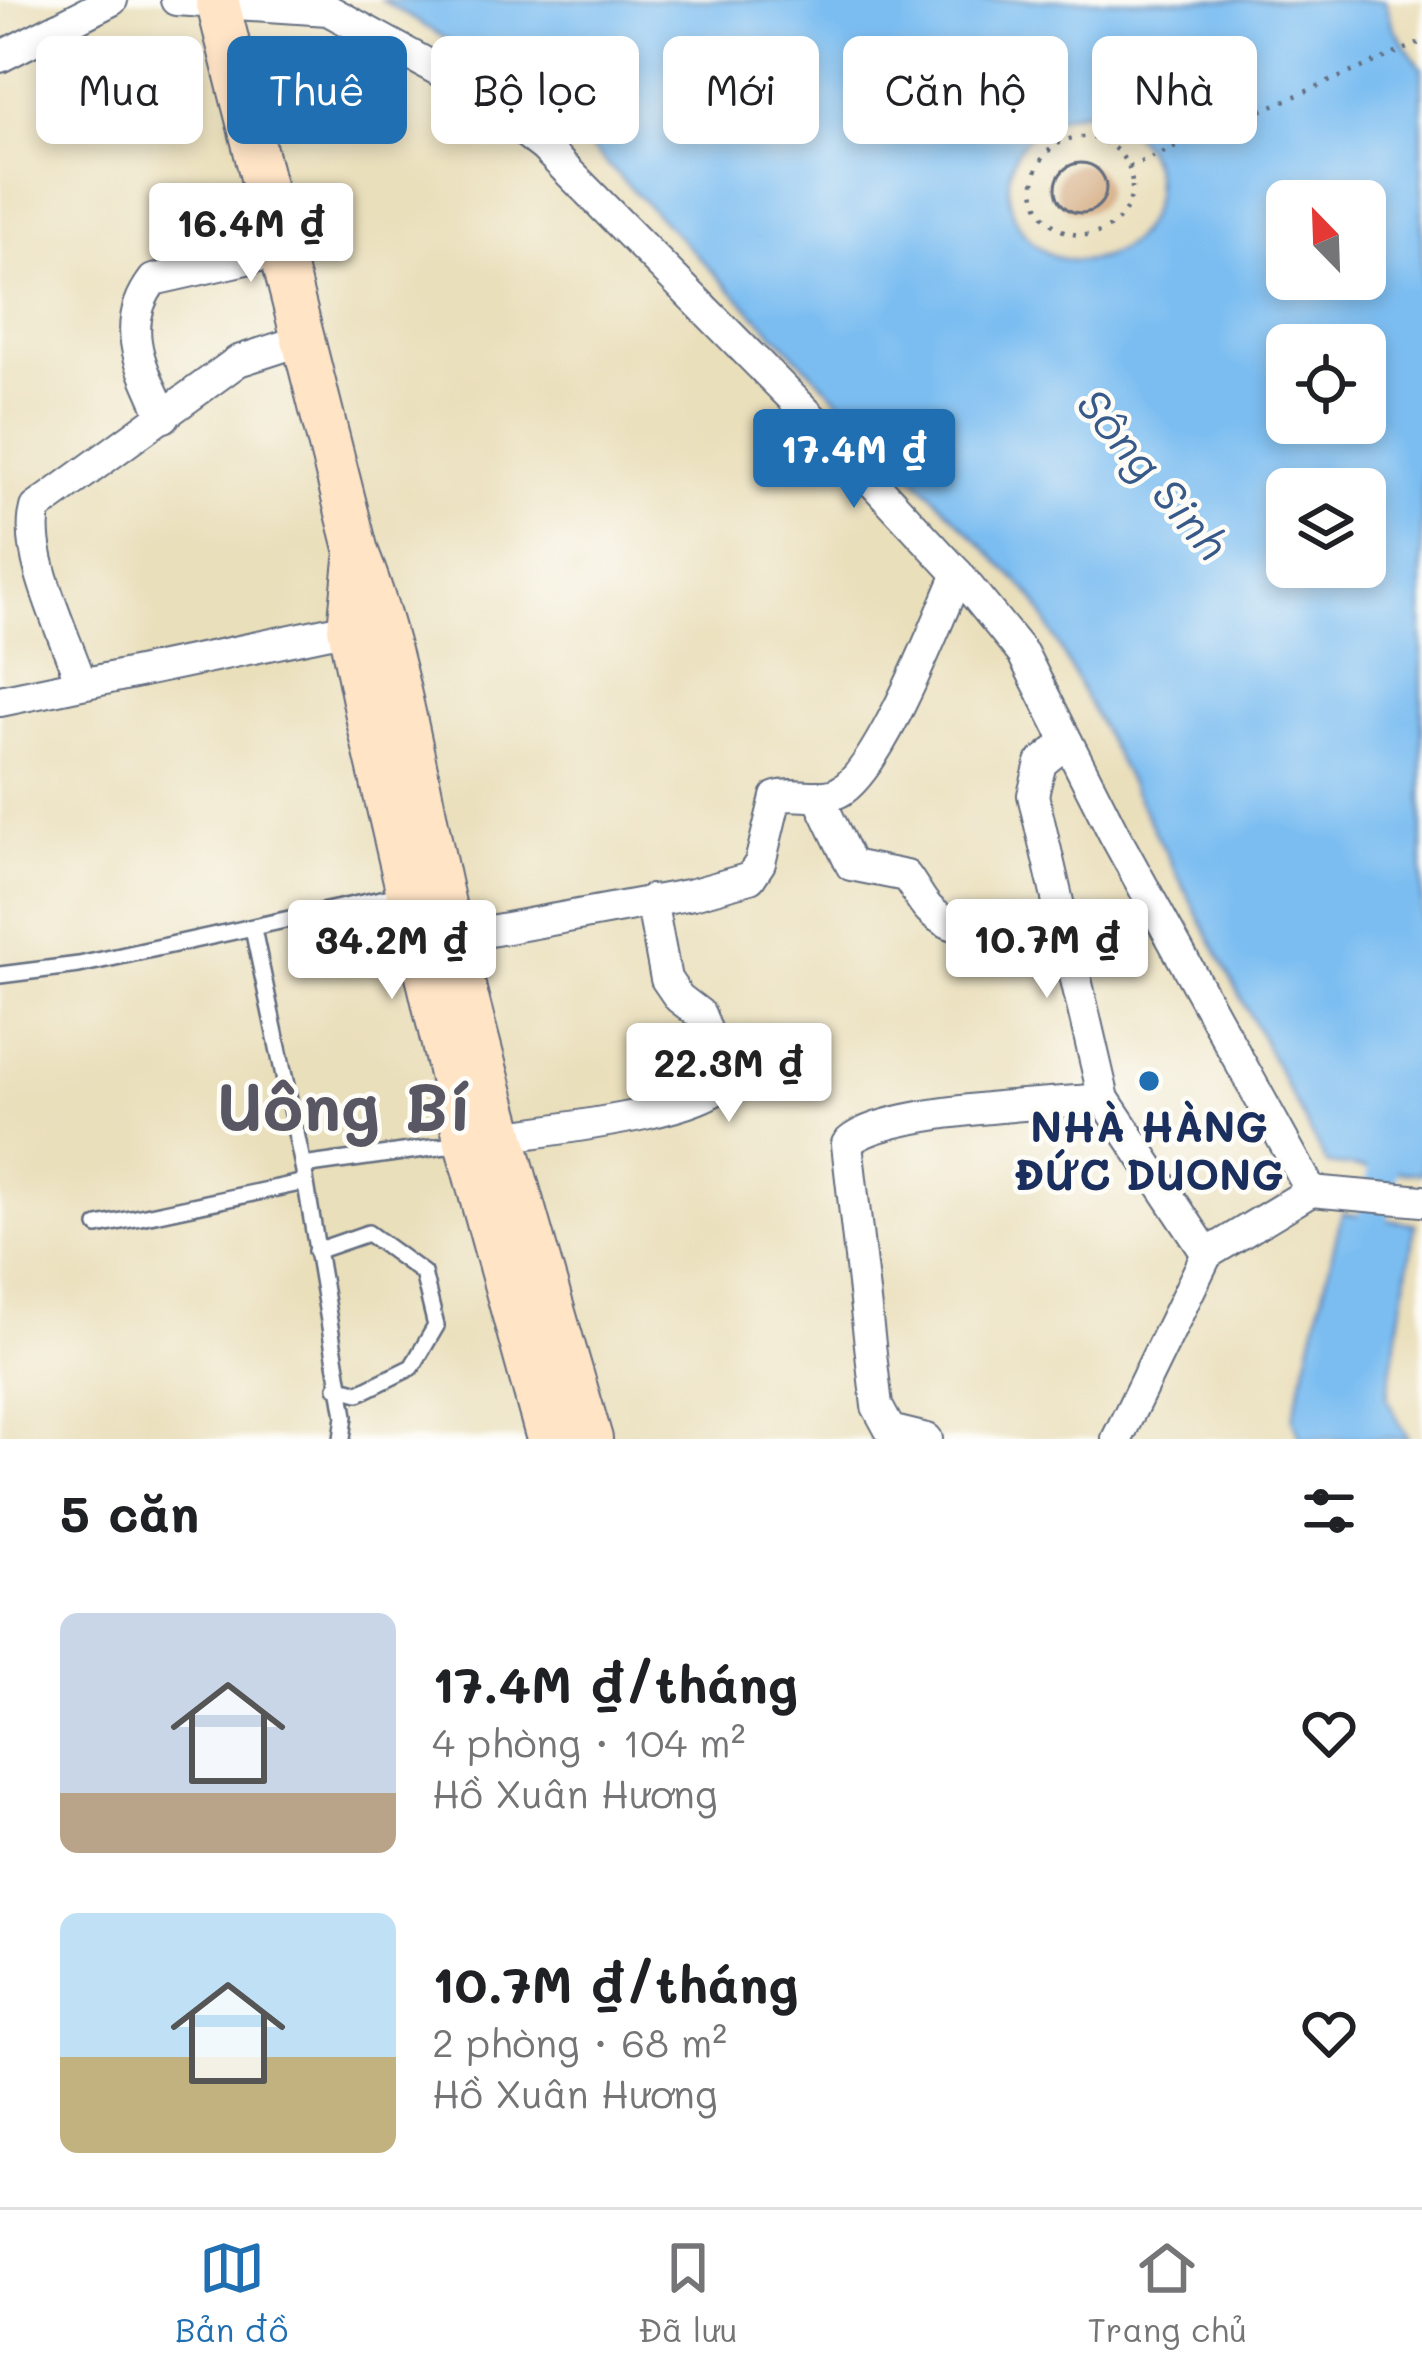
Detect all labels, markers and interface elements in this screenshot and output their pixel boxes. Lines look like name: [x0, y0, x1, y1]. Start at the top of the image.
chip: Mua: [36, 36, 203, 144]
chip: Thuê: [227, 36, 407, 144]
chip: Bộ lọc: [431, 36, 639, 144]
chip: Mới: [663, 36, 819, 144]
chip: Căn hộ: [843, 36, 1068, 144]
chip: Nhà: [1092, 36, 1257, 144]
north arrow: [1266, 180, 1386, 300]
map controls: [1266, 180, 1386, 588]
pin: 16.4M ₫: [140, 183, 362, 285]
text: 16.4M ₫: [176, 196, 326, 247]
button: locate: [1266, 324, 1386, 444]
water label: Sông Sinh: [1065, 375, 1243, 571]
pin: 17.4M ₫: [743, 409, 965, 511]
text: 17.4M ₫: [780, 422, 928, 473]
button: layers: [1266, 468, 1386, 588]
pin: 10.7M ₫: [936, 899, 1158, 1001]
pin: 34.2M ₫: [281, 900, 503, 1002]
text: 10.7M ₫: [973, 912, 1121, 963]
text: 34.2M ₫: [315, 913, 469, 964]
pin: 22.3M ₫: [618, 1023, 840, 1125]
text: 22.3M ₫: [653, 1036, 805, 1087]
district label: Uông Bí: [216, 1062, 472, 1148]
marker: NHÀ HÀNG ĐỨC DUONG: [1136, 1068, 1162, 1094]
place label: NHÀ HÀNG ĐỨC DUONG: [1015, 1098, 1283, 1201]
text: 5 căn: [60, 1478, 199, 1545]
icon: filters: [1296, 1478, 1362, 1544]
text: 17.4M ₫/tháng: [432, 1649, 798, 1716]
icon: home: [156, 1661, 300, 1805]
icon: heart: [1296, 1700, 1362, 1766]
text: 4 phòng · 104 m²: [432, 1716, 745, 1767]
text: Hồ Xuân Hương: [432, 1767, 718, 1818]
text: 10.7M ₫/tháng: [432, 1949, 799, 2016]
icon: home: [156, 1961, 300, 2105]
icon: heart: [1296, 2000, 1362, 2066]
text: 2 phòng · 68 m²: [432, 2016, 727, 2067]
text: Hồ Xuân Hương: [432, 2067, 718, 2118]
tab: Bản đồ: [175, 2235, 288, 2350]
tab: Đã lưu: [638, 2235, 738, 2350]
tab: Trang chủ: [1087, 2235, 1247, 2350]

